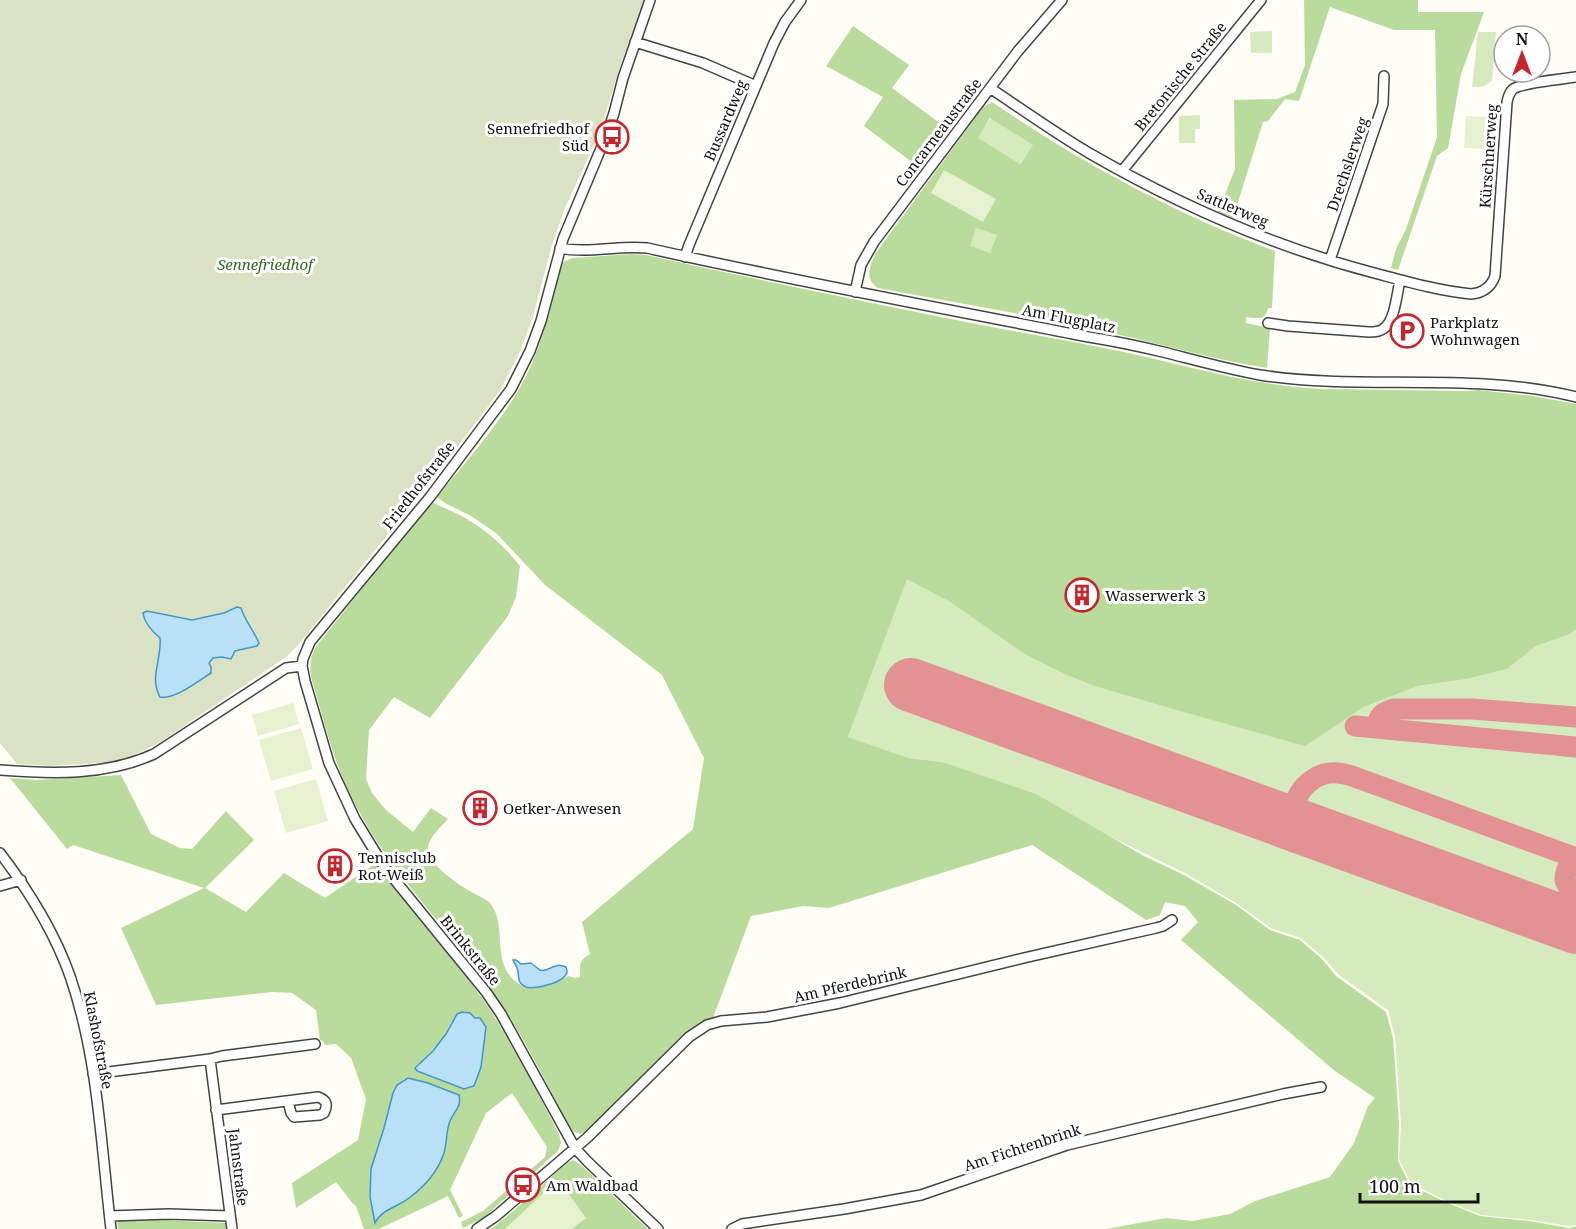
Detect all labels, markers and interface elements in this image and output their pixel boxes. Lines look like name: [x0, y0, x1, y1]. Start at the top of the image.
street label: Bretonische Straße: [1130, 17, 1230, 135]
north arrow: [1492, 24, 1552, 84]
text: N: [1516, 28, 1529, 50]
street label: Concarneaustraße: [891, 74, 985, 190]
street label: Bussardweg: [699, 76, 751, 164]
street label: Kürschnerweg: [1474, 103, 1502, 209]
street label: Drechslerweg: [1322, 114, 1372, 214]
place label: Sennefriedhof Süd: [487, 118, 590, 155]
bus stop icon: Sennefriedhof Süd: [594, 119, 630, 155]
street label: Sattlerweg: [1194, 183, 1272, 231]
park label: Sennefriedhof: [217, 254, 316, 274]
street label: Am Flugplatz: [1020, 299, 1118, 337]
place label: Parkplatz Wohnwagen: [1430, 312, 1520, 349]
parking icon: Parkplatz Wohnwagen: [1389, 313, 1425, 349]
street label: Friedhofstraße: [377, 437, 459, 533]
building icon: Wasserwerk 3: [1064, 577, 1100, 613]
place label: Wasserwerk 3: [1105, 585, 1206, 605]
building icon: Oetker-Anwesen: [462, 790, 498, 826]
place label: Oetker-Anwesen: [503, 798, 622, 818]
place label: Tennisclub Rot-Weiß: [358, 847, 436, 884]
building icon: Tennisclub Rot-Weiß: [317, 848, 353, 884]
street label: Brinkstraße: [436, 911, 506, 989]
street label: Am Pferdebrink: [792, 961, 909, 1007]
street label: Klashofstraße: [80, 989, 118, 1091]
street label: Am Fichtenbrink: [961, 1119, 1083, 1175]
street label: Jahnstraße: [224, 1126, 254, 1207]
scale bar: [1360, 1166, 1478, 1204]
bus stop icon: Am Waldbad: [505, 1167, 541, 1203]
text: 100 m: [1369, 1174, 1421, 1198]
place label: Am Waldbad: [546, 1175, 638, 1195]

